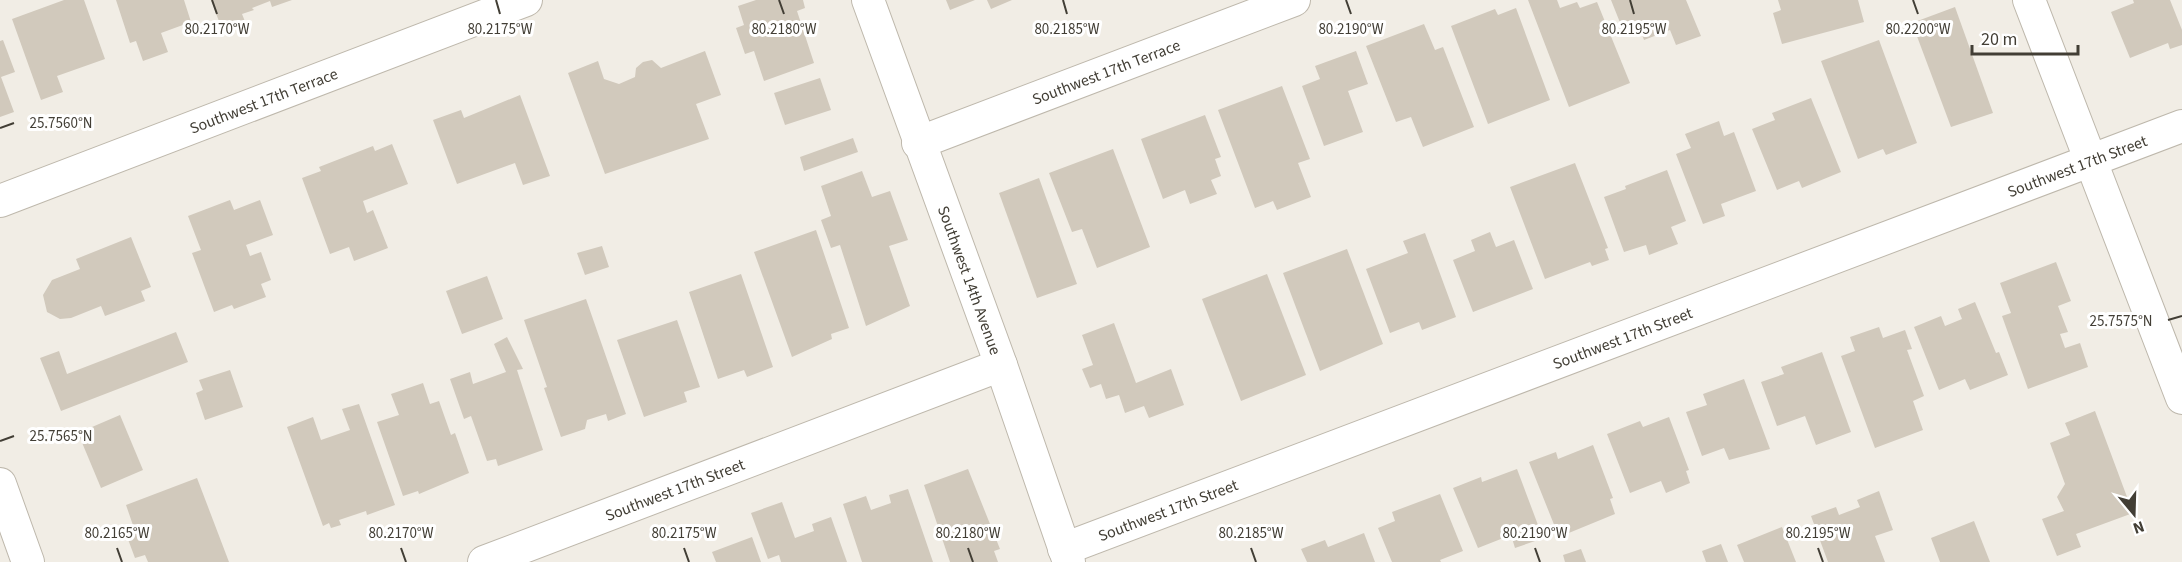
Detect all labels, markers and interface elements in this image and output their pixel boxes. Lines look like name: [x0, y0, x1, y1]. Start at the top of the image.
scale bar: [1972, 18, 2078, 56]
text: 80.2170°W: [184, 19, 250, 40]
text: 80.2175°W: [467, 19, 533, 40]
text: 80.2180°W: [751, 19, 817, 40]
text: 80.2185°W: [1034, 19, 1100, 40]
text: 80.2190°W: [1318, 19, 1384, 40]
text: 80.2195°W: [1601, 19, 1667, 40]
text: 80.2200°W: [1885, 19, 1951, 40]
text: 20 m: [1981, 27, 2017, 52]
street label: Southwest 17th Terrace: [1029, 34, 1184, 111]
street label: Southwest 17th Terrace: [187, 63, 341, 140]
text: 25.7560°N: [29, 113, 93, 134]
street label: Southwest 17th Street: [2004, 130, 2151, 203]
street label: Southwest 14th Avenue: [932, 203, 1006, 358]
street label: Southwest 17th Street: [1550, 302, 1696, 375]
text: 25.7575°N: [2089, 311, 2153, 332]
text: 25.7565°N: [29, 426, 93, 447]
street label: Southwest 17th Street: [602, 453, 749, 527]
street label: Southwest 17th Street: [1095, 474, 1242, 547]
north arrow: [2104, 484, 2164, 544]
text: N: [2130, 515, 2147, 539]
text: 80.2165°W: [84, 523, 150, 544]
text: 80.2170°W: [368, 523, 434, 544]
text: 80.2175°W: [651, 523, 717, 544]
text: 80.2180°W: [935, 523, 1001, 544]
text: 80.2185°W: [1218, 523, 1284, 544]
text: 80.2190°W: [1502, 523, 1568, 544]
text: 80.2195°W: [1785, 523, 1851, 544]

